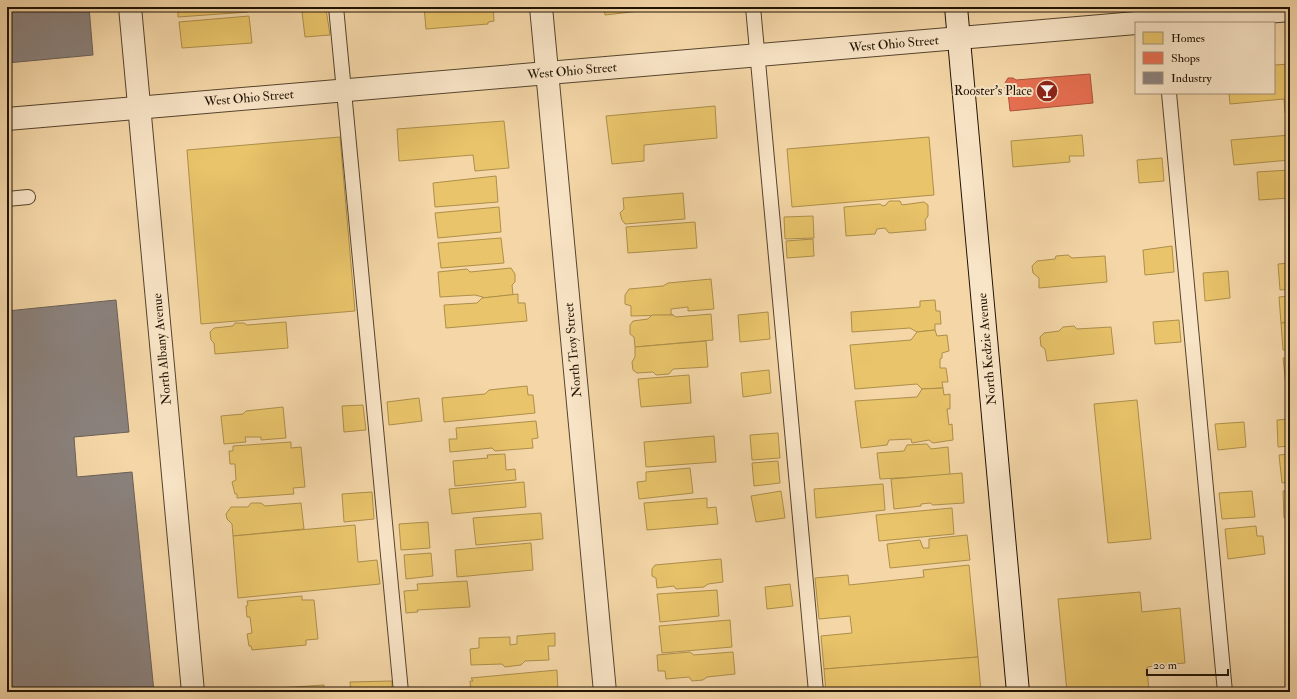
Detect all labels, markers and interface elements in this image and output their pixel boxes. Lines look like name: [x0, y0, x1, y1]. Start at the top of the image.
legend: [1135, 22, 1275, 94]
text: Homes: [1171, 31, 1205, 46]
street label: West Ohio Street: [848, 32, 940, 56]
text: Shops: [1171, 51, 1200, 66]
street label: West Ohio Street: [526, 59, 618, 83]
text: Industry: [1171, 71, 1213, 86]
bar icon: Rooster’s Place: [1034, 78, 1060, 104]
place label: Rooster’s Place: [954, 83, 1033, 99]
street label: West Ohio Street: [203, 86, 295, 110]
street label: North Albany Avenue: [149, 292, 176, 406]
street label: North Kedzie Avenue: [974, 292, 1000, 406]
street label: North Troy Street: [561, 302, 586, 398]
scale bar: [1147, 651, 1228, 677]
text: 20 m: [1153, 658, 1178, 673]

